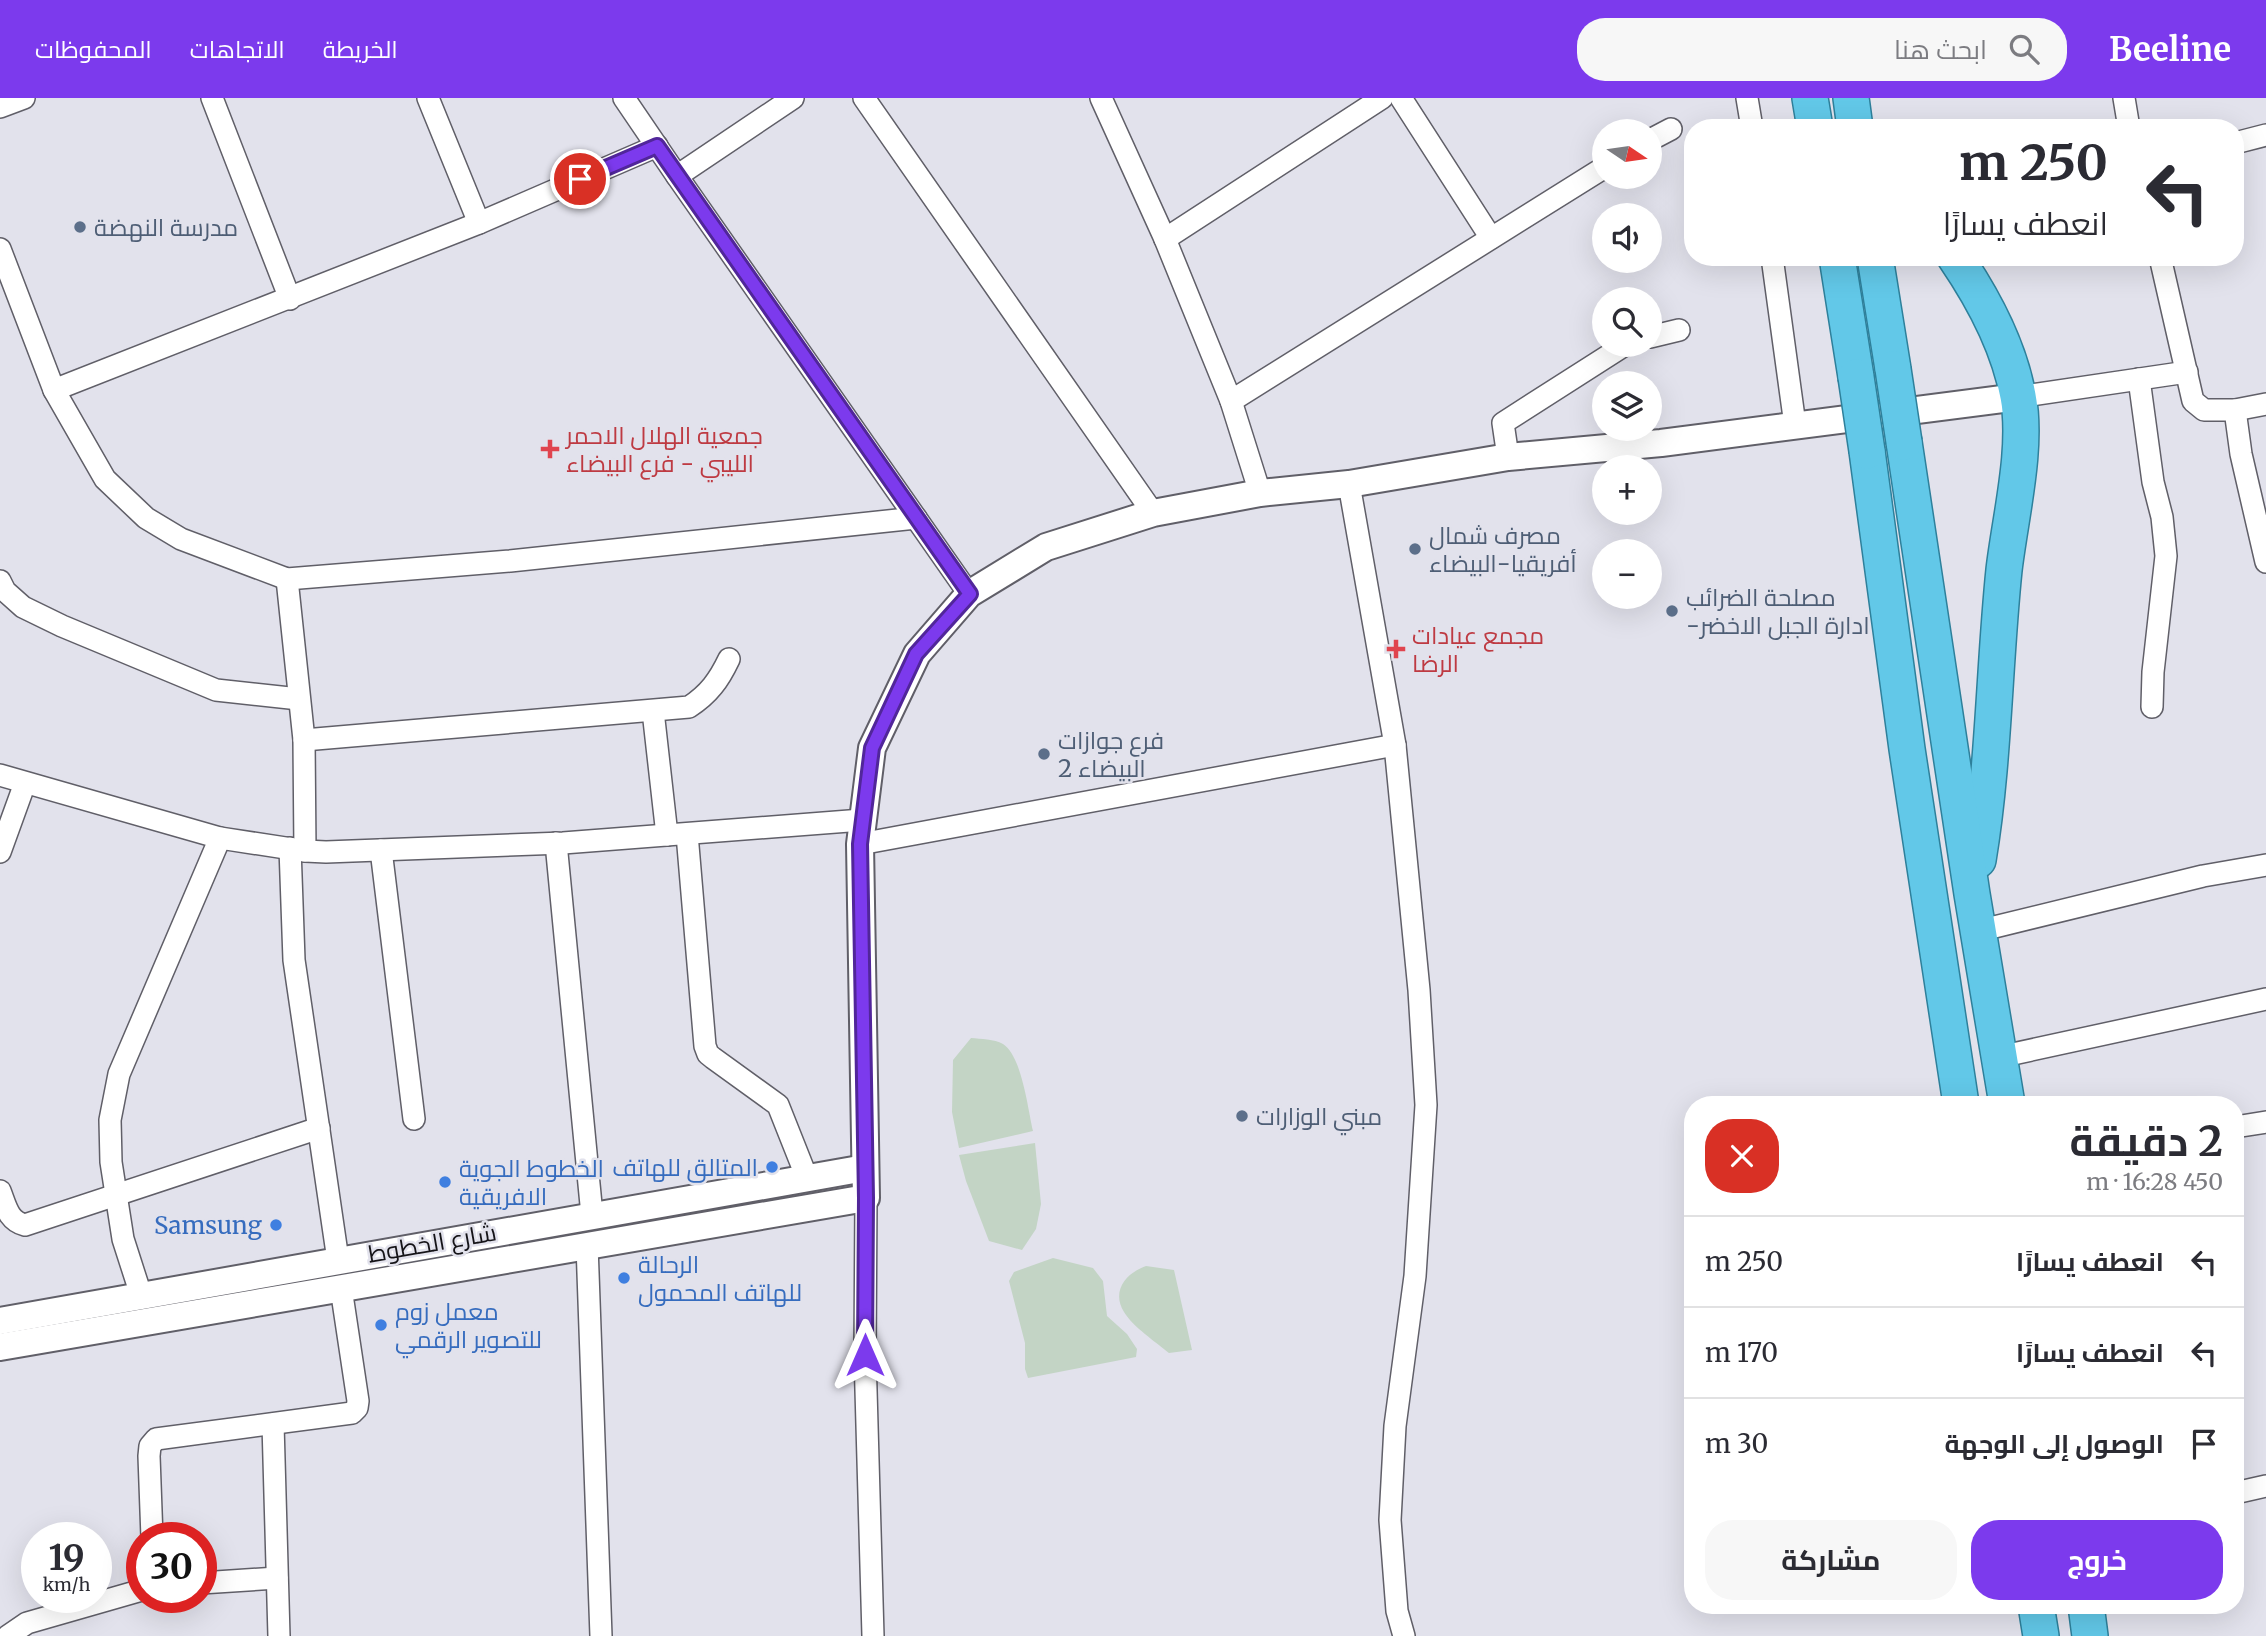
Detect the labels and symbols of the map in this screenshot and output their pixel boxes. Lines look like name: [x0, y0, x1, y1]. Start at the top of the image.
north arrow: [1592, 119, 1662, 189]
pin: [550, 149, 610, 209]
place label: مدرسة النهضة: [94, 212, 238, 243]
marker: مدرسة النهضة: [72, 219, 88, 235]
place label: جمعية الهلال الاحمر الليبي - فرع البيضاء: [564, 420, 763, 483]
marker: جمعية الهلال الاحمر الليبي - فرع البيضاء: [540, 439, 560, 459]
place label: مصرف شمال أفريقيا-البيضاء: [1429, 520, 1577, 579]
marker: مصرف شمال أفريقيا-البيضاء: [1407, 541, 1423, 557]
place label: مصلحة الضرائب -ادارة الجبل الاخضر: [1686, 582, 1870, 641]
marker: مصلحة الضرائب -ادارة الجبل الاخضر: [1664, 603, 1680, 619]
place label: مجمع عيادات الرضا: [1412, 620, 1544, 679]
marker: مجمع عيادات الرضا: [1386, 639, 1406, 659]
place label: فرع جوازات البيضاء 2: [1058, 725, 1164, 784]
marker: فرع جوازات البيضاء 2: [1036, 746, 1052, 762]
place label: مبني الوزارات: [1256, 1101, 1382, 1136]
marker: مبني الوزارات: [1234, 1108, 1250, 1124]
place label: المتالق للهاتف: [612, 1152, 758, 1183]
place label: الخطوط الجوية الافريقية: [459, 1153, 604, 1212]
marker: المتالق للهاتف: [764, 1159, 780, 1175]
marker: الخطوط الجوية الافريقية: [437, 1174, 453, 1190]
place label: Samsung: [154, 1210, 262, 1241]
street label: شارع الخطوط: [365, 1216, 499, 1271]
marker: Samsung: [268, 1217, 284, 1233]
place label: الرحالة للهاتف المحمول: [638, 1249, 802, 1308]
marker: الرحالة للهاتف المحمول: [616, 1270, 632, 1286]
place label: معمل زوم للتصوير الرقمي: [395, 1296, 542, 1359]
marker: معمل زوم للتصوير الرقمي: [373, 1317, 389, 1333]
position arrow: [828, 1318, 902, 1392]
speed limit sign: 30: [126, 1522, 217, 1613]

